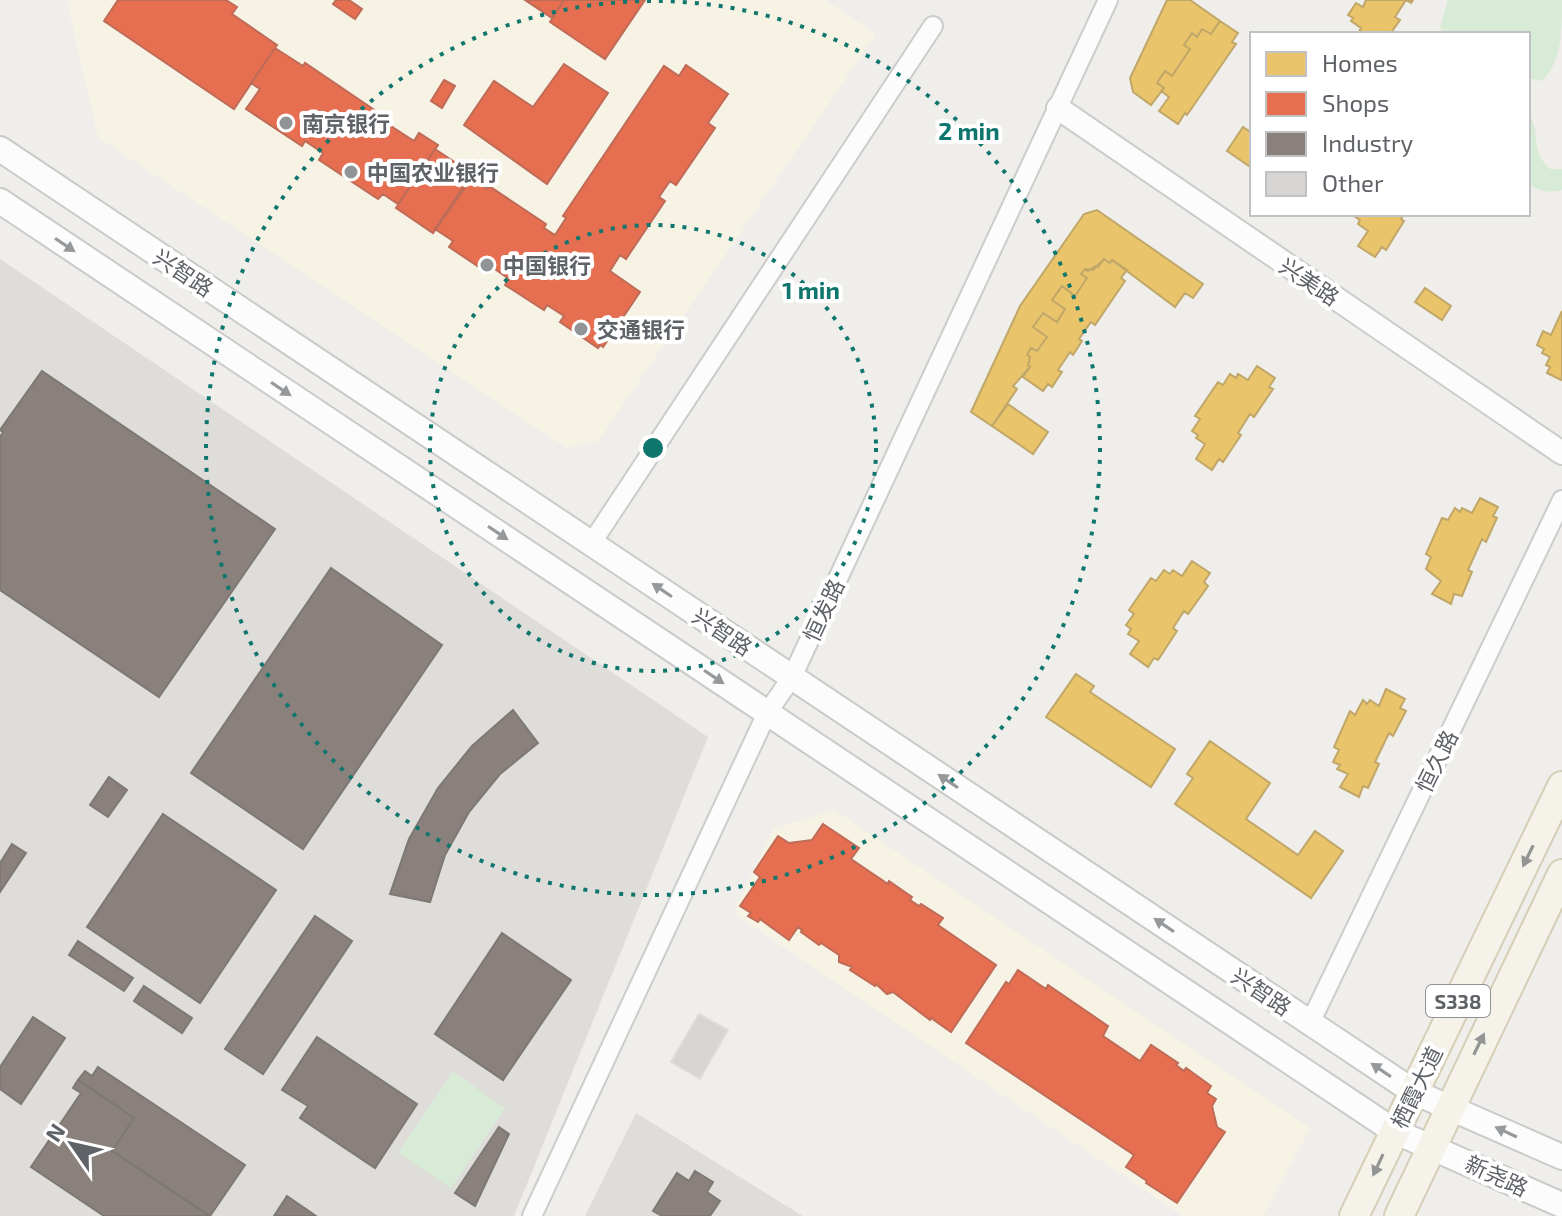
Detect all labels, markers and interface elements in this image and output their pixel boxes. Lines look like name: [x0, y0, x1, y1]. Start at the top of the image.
legend: [1250, 32, 1530, 216]
text: Homes: [1322, 48, 1398, 77]
text: Shops: [1322, 88, 1389, 117]
place label: 南京银行: [302, 110, 390, 136]
marker: 南京银行: [277, 114, 295, 132]
text: 2 min: [938, 116, 1000, 145]
text: Industry: [1322, 128, 1414, 157]
place label: 中国农业银行: [367, 159, 499, 185]
marker: 中国农业银行: [342, 163, 360, 181]
text: Other: [1322, 168, 1384, 197]
one-way arrow: [54, 237, 76, 251]
street label: 兴智路: [149, 243, 219, 301]
place label: 中国银行: [503, 252, 591, 278]
street label: 兴美路: [1275, 252, 1345, 310]
marker: 中国银行: [478, 256, 496, 274]
text: 1 min: [782, 275, 840, 304]
place label: 交通银行: [597, 316, 685, 342]
marker: 交通银行: [572, 320, 590, 338]
one-way arrow: [271, 381, 292, 396]
centre of rings: [639, 434, 667, 462]
one-way arrow: [487, 525, 508, 540]
street label: 恒发路: [797, 575, 849, 645]
one-way arrow: [651, 583, 672, 598]
street label: 兴智路: [688, 602, 758, 660]
one-way arrow: [703, 670, 724, 685]
street label: 恒久路: [1410, 726, 1462, 796]
one-way arrow: [937, 774, 959, 789]
one-way arrow: [1521, 844, 1535, 868]
one-way arrow: [1154, 918, 1175, 933]
street label: 兴智路: [1227, 962, 1297, 1020]
road number: S338: [1426, 985, 1490, 1017]
one-way arrow: [1472, 1032, 1486, 1056]
street label: 栖霞大道: [1385, 1042, 1447, 1132]
one-way arrow: [1370, 1062, 1391, 1077]
north arrow: [32, 1104, 112, 1184]
text: N: [39, 1118, 70, 1146]
one-way arrow: [1494, 1125, 1517, 1138]
street label: 新尧路: [1462, 1149, 1532, 1201]
one-way arrow: [1371, 1154, 1385, 1177]

